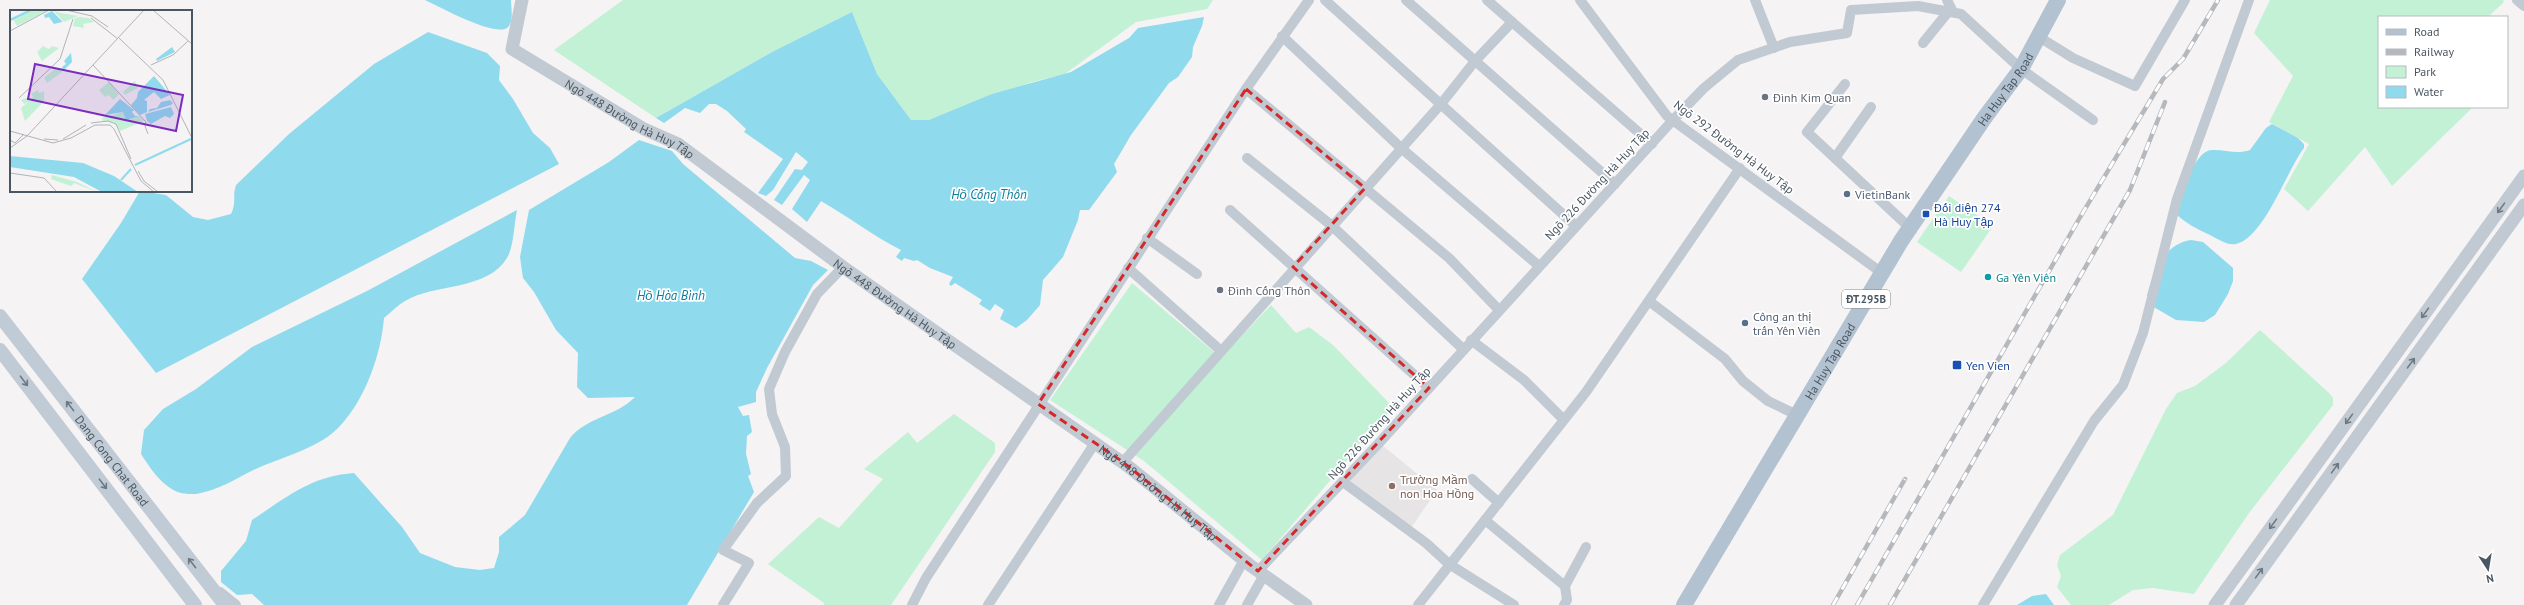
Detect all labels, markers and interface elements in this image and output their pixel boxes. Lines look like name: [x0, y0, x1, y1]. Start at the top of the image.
inset map: [10, 10, 192, 192]
legend: [2378, 16, 2508, 108]
text: Road: [2414, 24, 2439, 39]
text: Railway: [2414, 44, 2454, 59]
street label: Ha Huy Tap Road: [1974, 50, 2036, 128]
text: Park: [2414, 64, 2436, 79]
street label: Ngõ 448 Đường Hà Huy Tập: [562, 76, 698, 161]
text: Water: [2414, 84, 2444, 99]
place label: Đình Kim Quan: [1772, 90, 1851, 105]
marker: Đình Kim Quan: [1760, 92, 1770, 102]
street label: Ngõ 292 Đường Hà Huy Tập: [1671, 97, 1797, 197]
street label: Ngõ 226 Đường Hà Huy Tập: [1542, 125, 1652, 243]
water label: Hồ Cống Thôn: [951, 186, 1027, 203]
place label: VietinBank: [1854, 187, 1911, 202]
marker: VietinBank: [1842, 189, 1852, 199]
place label: Đối diện 274 Hà Huy Tập: [1933, 200, 2001, 229]
one-way arrow: [2497, 202, 2505, 213]
marker: Đối diện 274 Hà Huy Tập: [1921, 209, 1931, 219]
street label: Ngõ 448 Đường Hà Huy Tập: [831, 255, 960, 352]
place label: Ga Yên Viên: [1996, 270, 2056, 285]
marker: Ga Yên Viên: [1983, 272, 1993, 282]
place label: Đình Cống Thôn: [1227, 283, 1310, 298]
marker: Đình Cống Thôn: [1215, 285, 1225, 295]
water label: Hồ Hòa Bình: [637, 287, 705, 304]
road number: ĐT.295B: [1842, 290, 1890, 308]
one-way arrow: [2421, 308, 2429, 319]
place label: Công an thị trấn Yên Viên: [1753, 309, 1820, 338]
marker: Công an thị trấn Yên Viên: [1740, 318, 1750, 328]
street label: Ha Huy Tap Road: [1801, 320, 1858, 402]
one-way arrow: [2407, 357, 2415, 368]
place label: Yen Vien: [1966, 358, 2010, 373]
marker: Yen Vien: [1951, 359, 1963, 371]
street label: Ngõ 226 Đường Hà Huy Tập: [1324, 364, 1434, 482]
one-way arrow: [19, 375, 28, 386]
one-way arrow: [65, 400, 74, 411]
street label: Dang Cong Chat Road: [72, 412, 153, 509]
one-way arrow: [2345, 413, 2353, 424]
street label: Ngõ 448 Đường Hà Huy Tập: [1096, 441, 1221, 543]
one-way arrow: [2331, 463, 2339, 474]
place label: Trường Mầm non Hoa Hồng: [1400, 472, 1474, 501]
one-way arrow: [98, 479, 107, 490]
marker: Trường Mầm non Hoa Hồng: [1387, 481, 1397, 491]
one-way arrow: [2269, 519, 2277, 530]
north arrow: [2468, 549, 2508, 589]
one-way arrow: [188, 558, 197, 569]
one-way arrow: [2255, 568, 2263, 579]
text: N: [2485, 571, 2495, 586]

